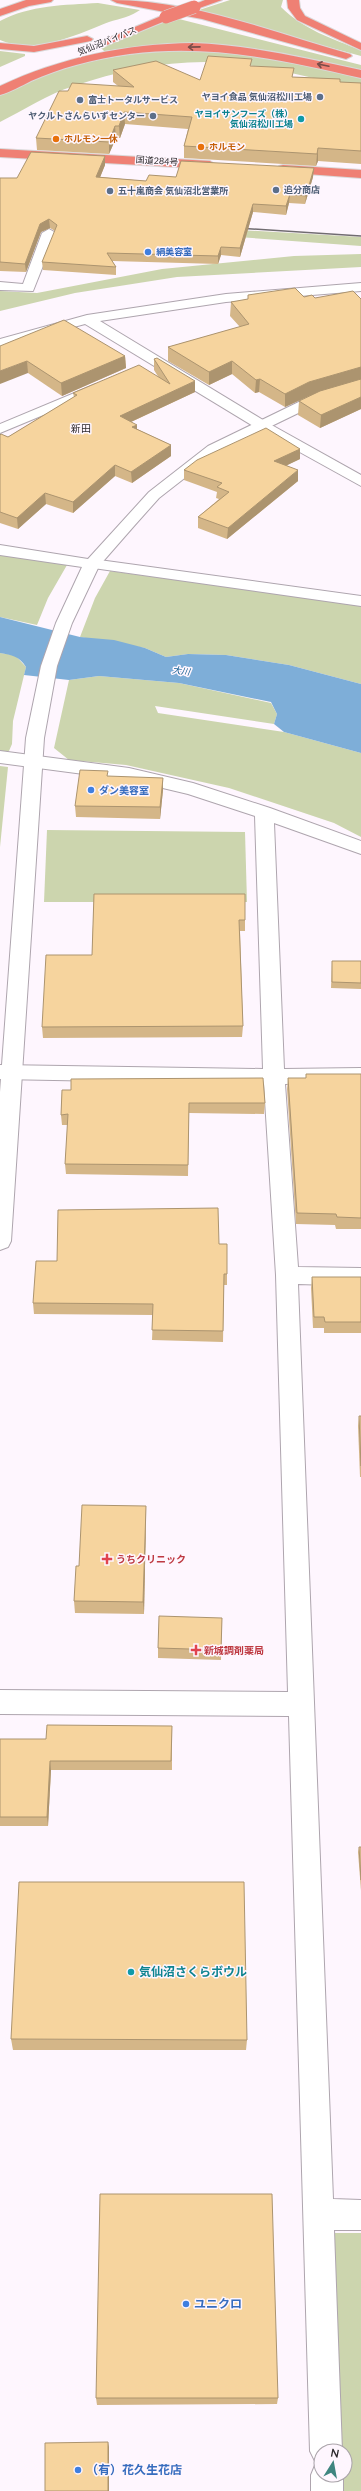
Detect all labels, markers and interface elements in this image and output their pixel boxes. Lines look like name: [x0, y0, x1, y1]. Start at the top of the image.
street label: 気仙沼バイパス: [76, 24, 138, 57]
one-way arrow: [188, 44, 201, 51]
one-way arrow: [317, 61, 330, 69]
place label: ヤヨイ食品 気仙沼松川工場: [202, 91, 312, 102]
marker: ヤヨイ食品 気仙沼松川工場: [315, 92, 325, 102]
place label: 富士トータルサービス: [88, 94, 178, 105]
marker: 富士トータルサービス: [75, 95, 85, 105]
place label: ヤヨイサンフーズ（株） 気仙沼松川工場: [195, 108, 293, 129]
place label: ヤクルトさんらいずセンター: [28, 110, 145, 121]
marker: ヤクルトさんらいずセンター: [148, 111, 158, 121]
marker: ヤヨイサンフーズ（株） 気仙沼松川工場: [296, 114, 306, 124]
place label: ホルモン一休: [64, 133, 118, 144]
marker: ホルモン一休: [51, 134, 61, 144]
place label: ホルモン: [209, 141, 245, 152]
marker: ホルモン: [196, 142, 206, 152]
street label: 国道284号: [135, 154, 179, 167]
place label: 追分商店: [283, 184, 320, 195]
place label: 五十嵐商会 気仙沼北営業所: [118, 185, 228, 196]
marker: 追分商店: [271, 185, 281, 195]
marker: 五十嵐商会 気仙沼北営業所: [105, 186, 115, 196]
place label: 絹美容室: [156, 246, 192, 257]
marker: 絹美容室: [143, 247, 153, 257]
district label: 新田: [71, 422, 91, 434]
water label: 大川: [171, 664, 192, 677]
place label: ダン美容室: [99, 784, 149, 796]
marker: ダン美容室: [86, 785, 96, 795]
marker: うちクリニック: [101, 1553, 113, 1565]
place label: うちクリニック: [116, 1553, 186, 1565]
place label: 新城調剤薬局: [204, 1644, 264, 1656]
marker: 新城調剤薬局: [191, 1645, 201, 1655]
place label: 気仙沼さくらボウル: [139, 1964, 247, 1979]
marker: 気仙沼さくらボウル: [126, 1967, 136, 1977]
place label: ユニクロ: [194, 2296, 242, 2311]
marker: ユニクロ: [181, 2299, 191, 2309]
north arrow: [313, 2443, 353, 2483]
text: N: [330, 2446, 340, 2460]
place label: （有）花久生花店: [86, 2462, 182, 2477]
marker: （有）花久生花店: [73, 2465, 83, 2475]

